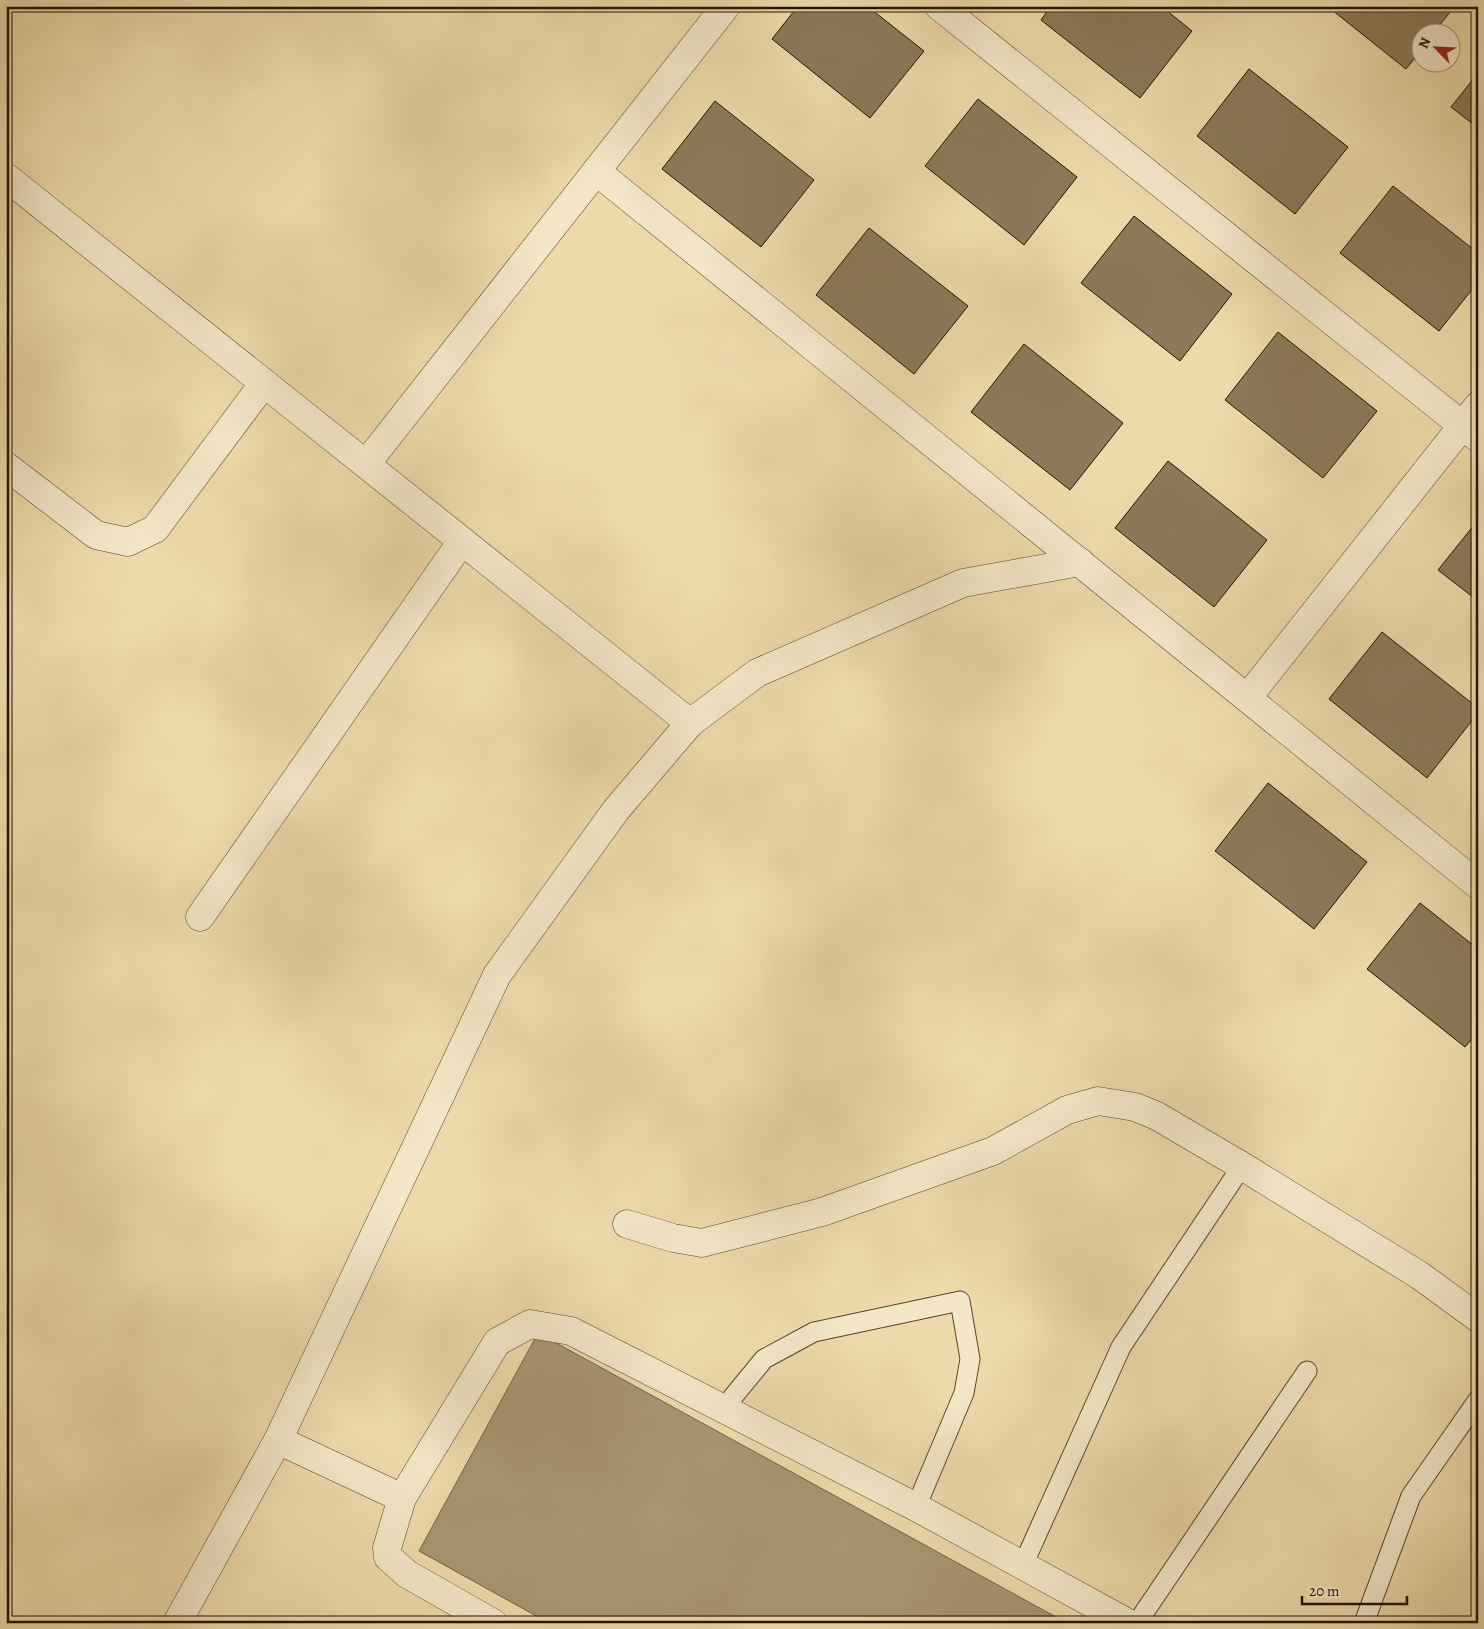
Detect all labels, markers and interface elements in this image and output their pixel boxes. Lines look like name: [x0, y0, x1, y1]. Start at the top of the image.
north arrow: [1412, 22, 1462, 72]
text: N: [1414, 34, 1435, 51]
scale bar: [1302, 1574, 1406, 1606]
text: 20 m: [1309, 1581, 1340, 1601]

